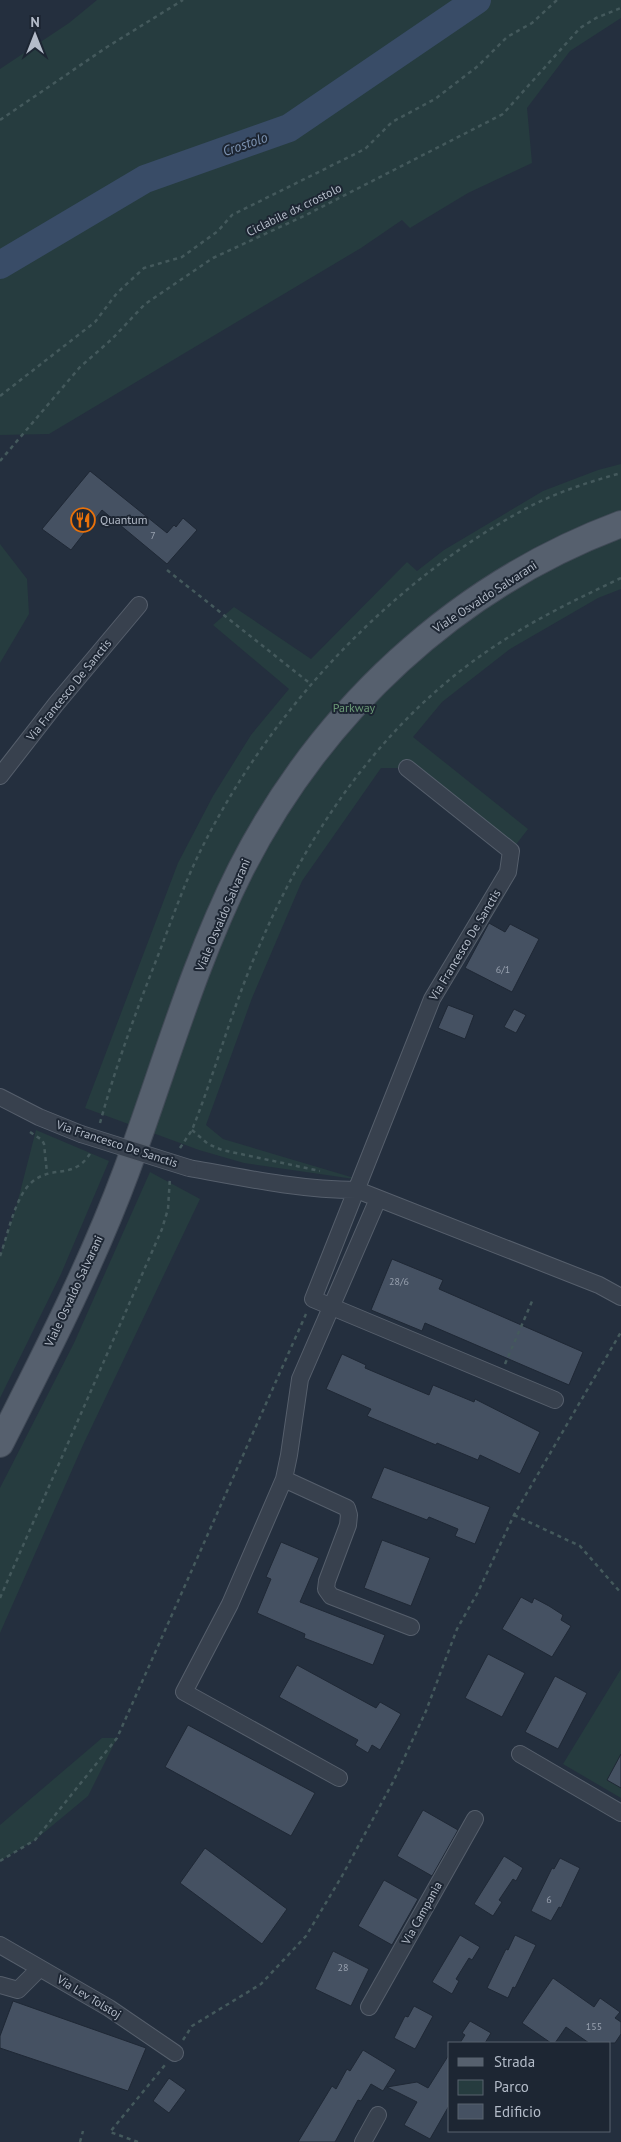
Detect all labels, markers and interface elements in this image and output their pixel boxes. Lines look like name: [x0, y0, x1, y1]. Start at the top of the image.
north arrow: [10, 10, 60, 60]
text: N: [30, 13, 40, 31]
water label: Crostolo: [220, 128, 270, 160]
street label: Ciclabile dx crostolo: [244, 180, 344, 239]
restaurant icon: Quantum: [70, 507, 96, 533]
place label: Quantum: [100, 512, 147, 527]
house number: 7: [150, 529, 156, 542]
street label: Viale Osvaldo Salvarani: [429, 557, 539, 636]
street label: Via Francesco De Sanctis: [22, 636, 114, 744]
park label: Parkway: [333, 700, 376, 715]
street label: Viale Osvaldo Salvarani: [192, 856, 253, 974]
street label: Via Francesco De Sanctis: [425, 887, 504, 1004]
house number: 6/1: [496, 963, 510, 976]
street label: Via Francesco De Sanctis: [54, 1116, 180, 1170]
street label: Viale Osvaldo Salvarani: [41, 1233, 106, 1350]
house number: 28/6: [389, 1275, 409, 1288]
street label: Via Campania: [398, 1879, 445, 1948]
house number: 6: [546, 1893, 552, 1906]
house number: 28: [338, 1961, 348, 1974]
street label: Via Lev Tolstoj: [54, 1971, 124, 2022]
house number: 155: [586, 2020, 602, 2033]
legend: [448, 2042, 611, 2132]
text: Strada: [494, 2052, 535, 2071]
text: Parco: [494, 2077, 529, 2096]
text: Edificio: [494, 2102, 541, 2121]

